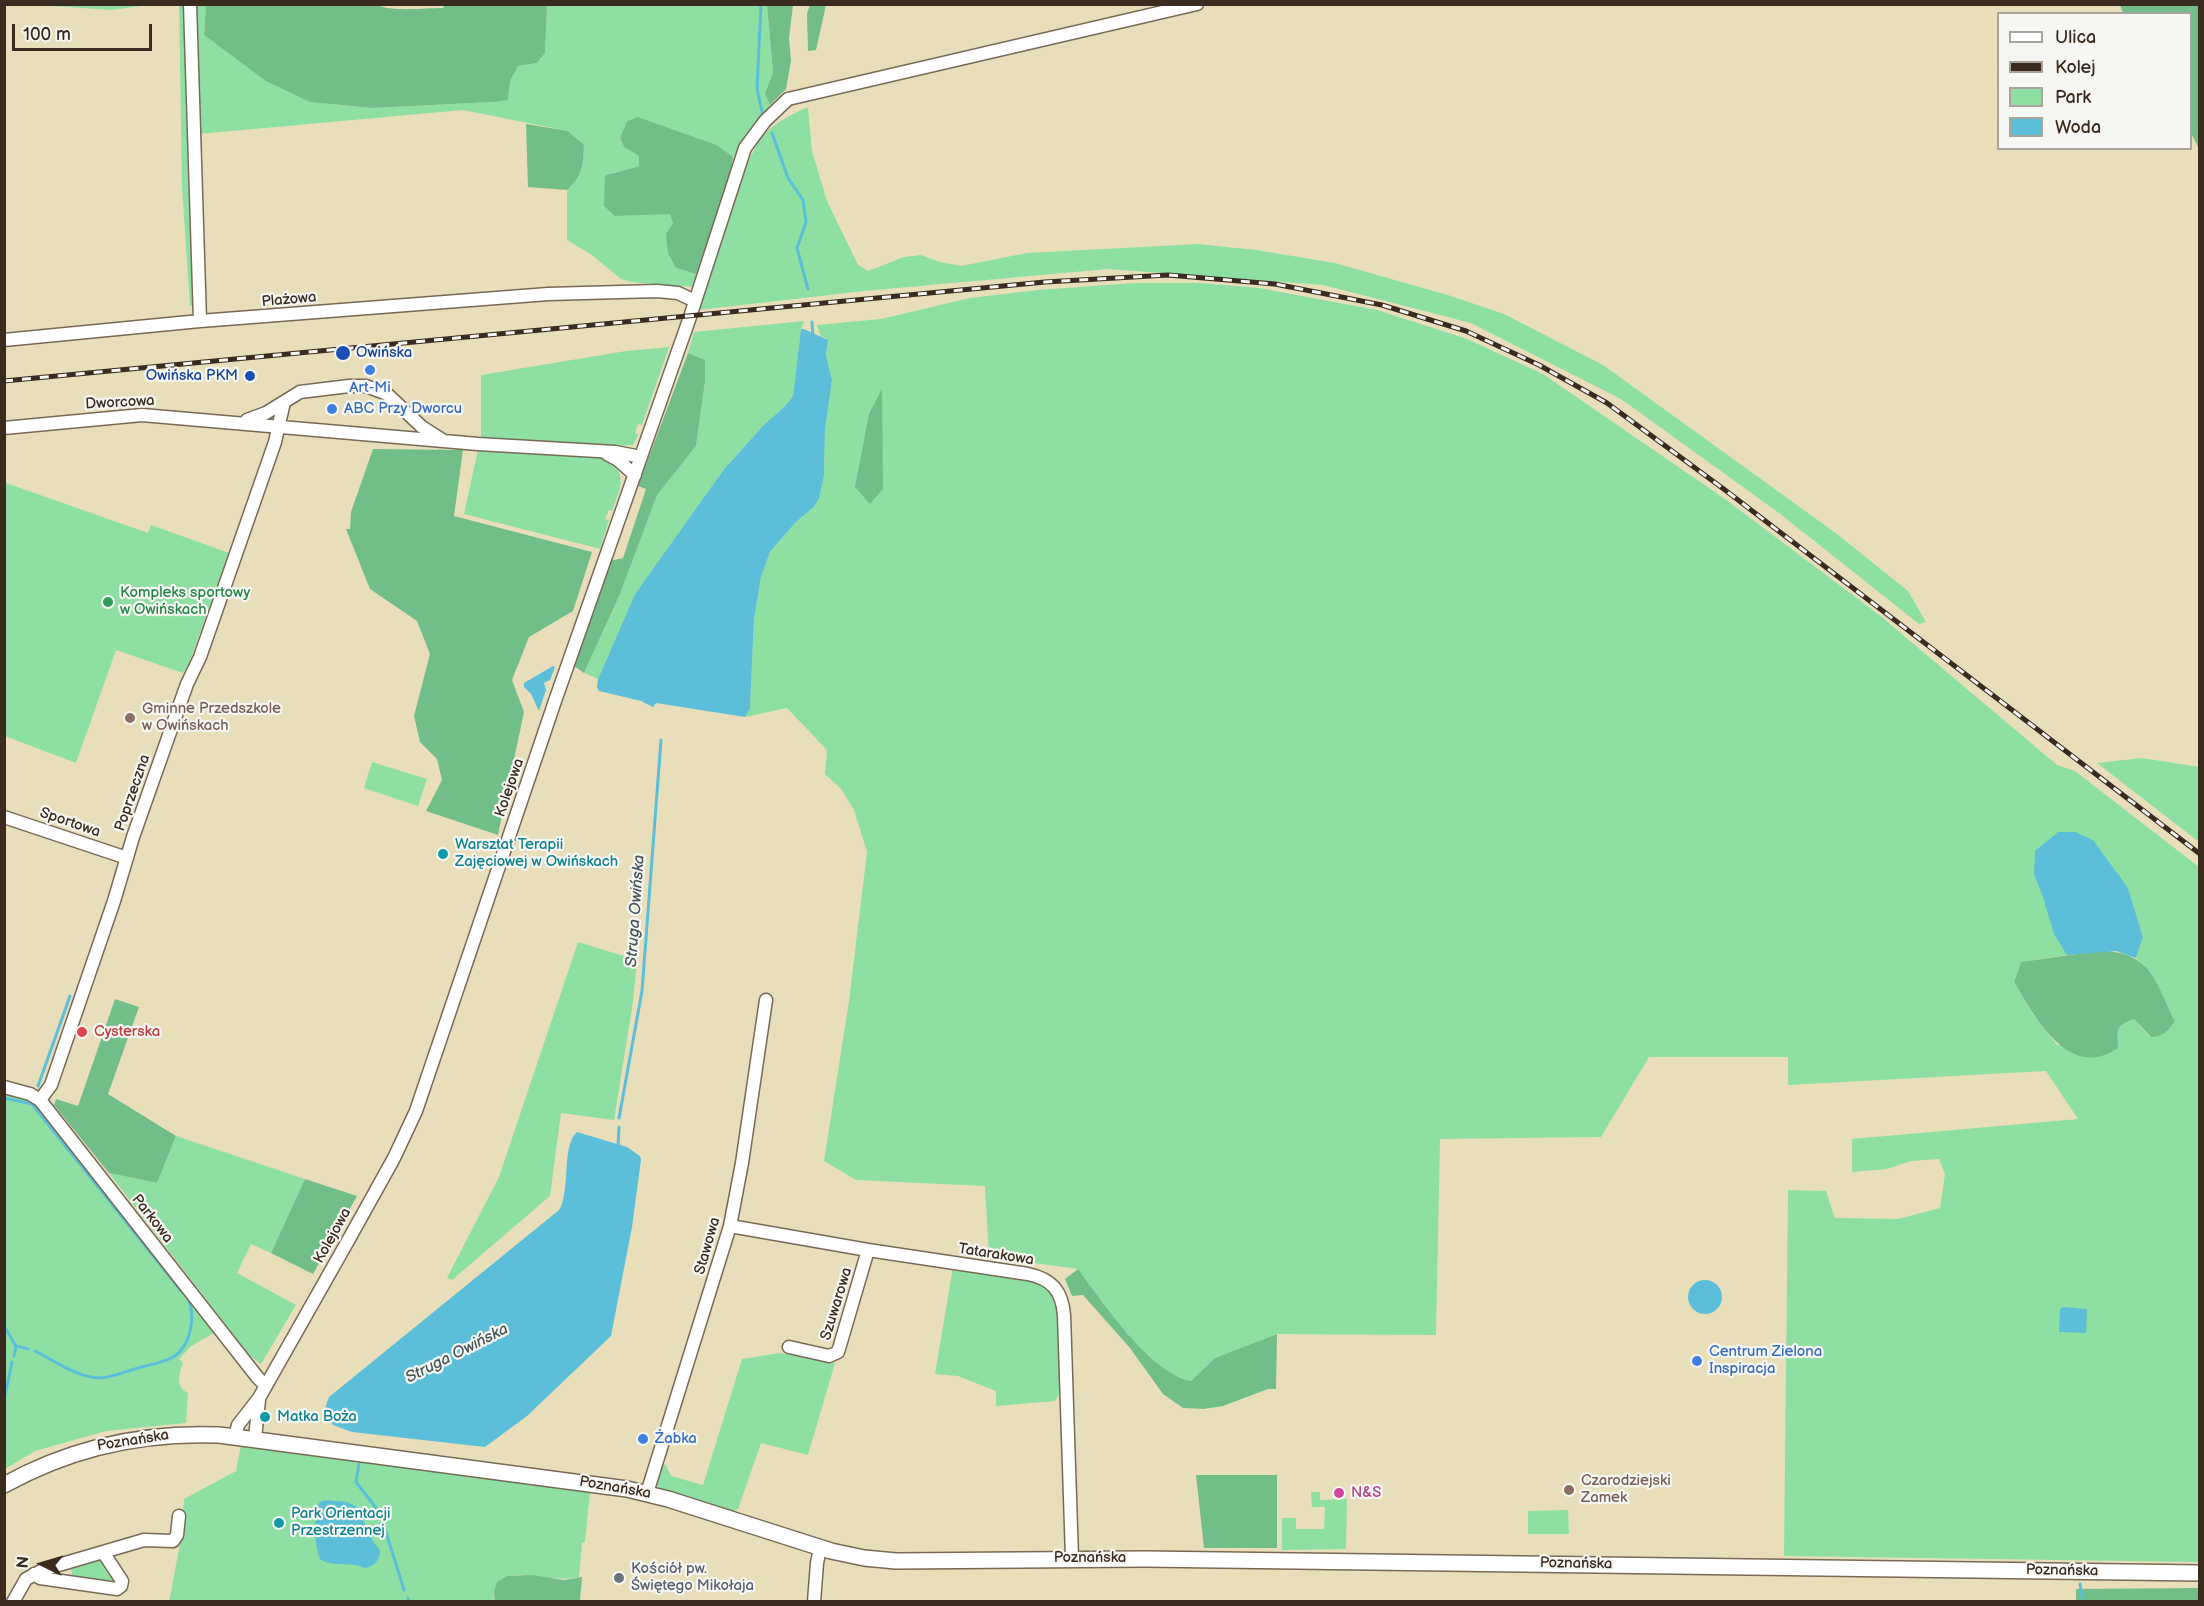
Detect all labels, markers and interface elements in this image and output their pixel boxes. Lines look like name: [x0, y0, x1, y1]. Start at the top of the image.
scale bar: [15, 12, 154, 50]
legend: [1997, 12, 2192, 150]
text: 100 m: [23, 24, 71, 45]
text: Ulica: [2055, 27, 2096, 48]
text: Kolej: [2055, 57, 2095, 78]
text: Park: [2055, 87, 2091, 108]
text: Woda: [2055, 117, 2101, 138]
street label: Plażowa: [261, 289, 317, 311]
marker: Owińska: [334, 344, 352, 362]
place label: Owińska: [356, 344, 412, 362]
marker: Art-Mi: [363, 363, 377, 377]
place label: Owińska PKM: [146, 367, 238, 385]
marker: Owińska PKM: [243, 369, 257, 383]
place label: Art-Mi: [349, 379, 391, 397]
street label: Dworcowa: [85, 392, 155, 414]
place label: ABC Przy Dworcu: [344, 400, 462, 418]
marker: ABC Przy Dworcu: [325, 402, 339, 416]
place label: Kompleks sportowy w Owińskach: [120, 584, 250, 619]
marker: Kompleks sportowy w Owińskach: [101, 595, 115, 609]
place label: Gminne Przedszkole w Owińskach: [142, 700, 281, 735]
marker: Gminne Przedszkole w Owińskach: [123, 711, 137, 725]
street label: Poprzeczna: [112, 752, 154, 834]
street label: Kolejowa: [492, 756, 528, 820]
street label: Sportowa: [37, 804, 103, 842]
place label: Warsztat Terapii Zajęciowej w Owińskach: [455, 836, 618, 871]
marker: Warsztat Terapii Zajęciowej w Owińskach: [436, 847, 450, 861]
water label: Struga Owińska: [622, 854, 650, 968]
place label: Cysterska: [94, 1023, 160, 1041]
marker: Cysterska: [75, 1025, 89, 1039]
street label: Parkowa: [127, 1191, 177, 1247]
street label: Kolejowa: [310, 1205, 356, 1267]
street label: Stawowa: [691, 1215, 725, 1277]
street label: Tatarakowa: [957, 1240, 1035, 1270]
street label: Szuwarowa: [817, 1265, 857, 1343]
water label: Struga Owińska: [402, 1320, 512, 1388]
place label: Centrum Zielona Inspiracja: [1709, 1343, 1822, 1378]
marker: Centrum Zielona Inspiracja: [1690, 1354, 1704, 1368]
place label: Matka Boża: [277, 1408, 357, 1426]
marker: Matka Boża: [258, 1410, 272, 1424]
street label: Poznańska: [96, 1426, 170, 1456]
place label: Żabka: [655, 1430, 697, 1448]
marker: Żabka: [636, 1432, 650, 1446]
place label: Czarodziejski Zamek: [1581, 1472, 1671, 1507]
street label: Poznańska: [578, 1473, 652, 1503]
marker: Czarodziejski Zamek: [1562, 1483, 1576, 1497]
place label: N&S: [1351, 1484, 1381, 1502]
marker: N&S: [1332, 1486, 1346, 1500]
place label: Park Orientacji Przestrzennej: [291, 1505, 391, 1540]
marker: Park Orientacji Przestrzennej: [272, 1516, 286, 1530]
north arrow: [12, 1534, 72, 1594]
street label: Poznańska: [1054, 1549, 1126, 1567]
street label: Poznańska: [1540, 1554, 1612, 1574]
text: N: [14, 1556, 34, 1569]
place label: Kościół pw. Świętego Mikołaja: [631, 1560, 754, 1595]
street label: Poznańska: [2026, 1561, 2098, 1581]
marker: Kościół pw. Świętego Mikołaja: [612, 1571, 626, 1585]

